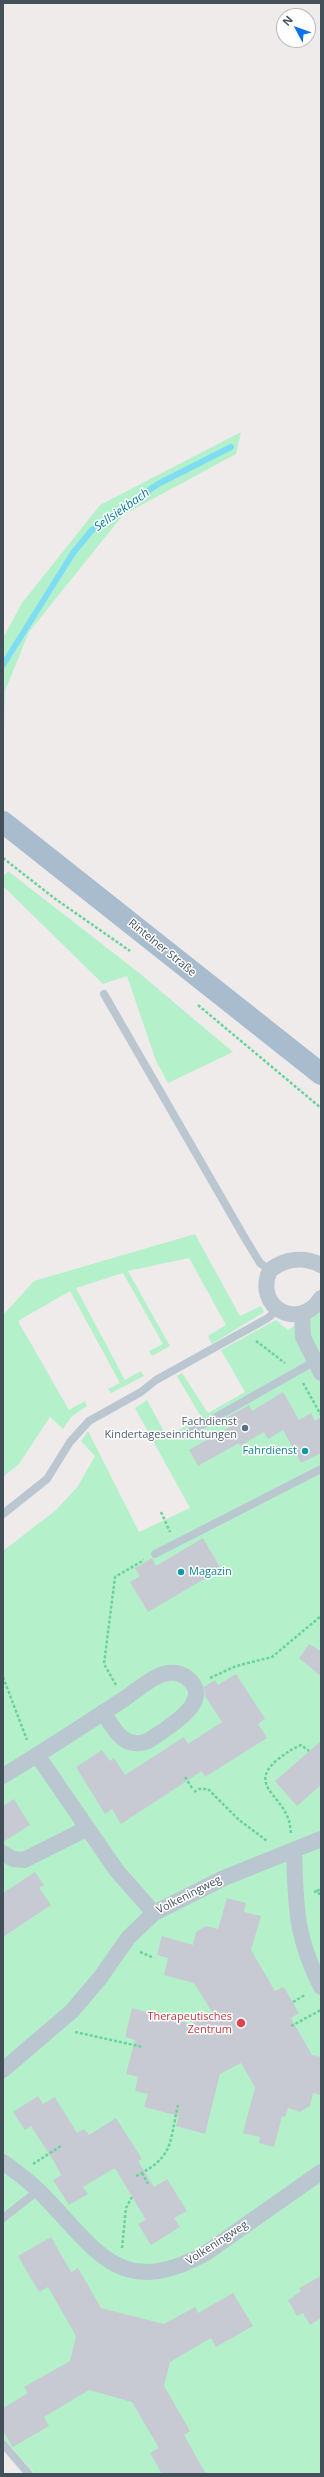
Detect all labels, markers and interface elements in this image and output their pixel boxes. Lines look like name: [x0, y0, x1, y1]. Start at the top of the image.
north arrow: [276, 8, 316, 48]
text: N: [279, 12, 296, 29]
water label: Sellsiekbach: [92, 486, 152, 534]
street label: Rintelner Straße: [126, 917, 198, 979]
place label: Fachdienst Kindertageseinrichtungen: [105, 1415, 237, 1441]
marker: Fachdienst Kindertageseinrichtungen: [240, 1423, 250, 1433]
place label: Fahrdienst: [242, 1444, 297, 1458]
marker: Fahrdienst: [300, 1446, 310, 1456]
place label: Magazin: [189, 1565, 232, 1579]
marker: Magazin: [176, 1567, 186, 1577]
street label: Volkeningweg: [154, 1873, 224, 1917]
place label: Therapeutisches Zentrum: [147, 2010, 232, 2036]
marker: Therapeutisches Zentrum: [235, 2017, 247, 2029]
street label: Volkeningweg: [184, 2218, 250, 2268]

